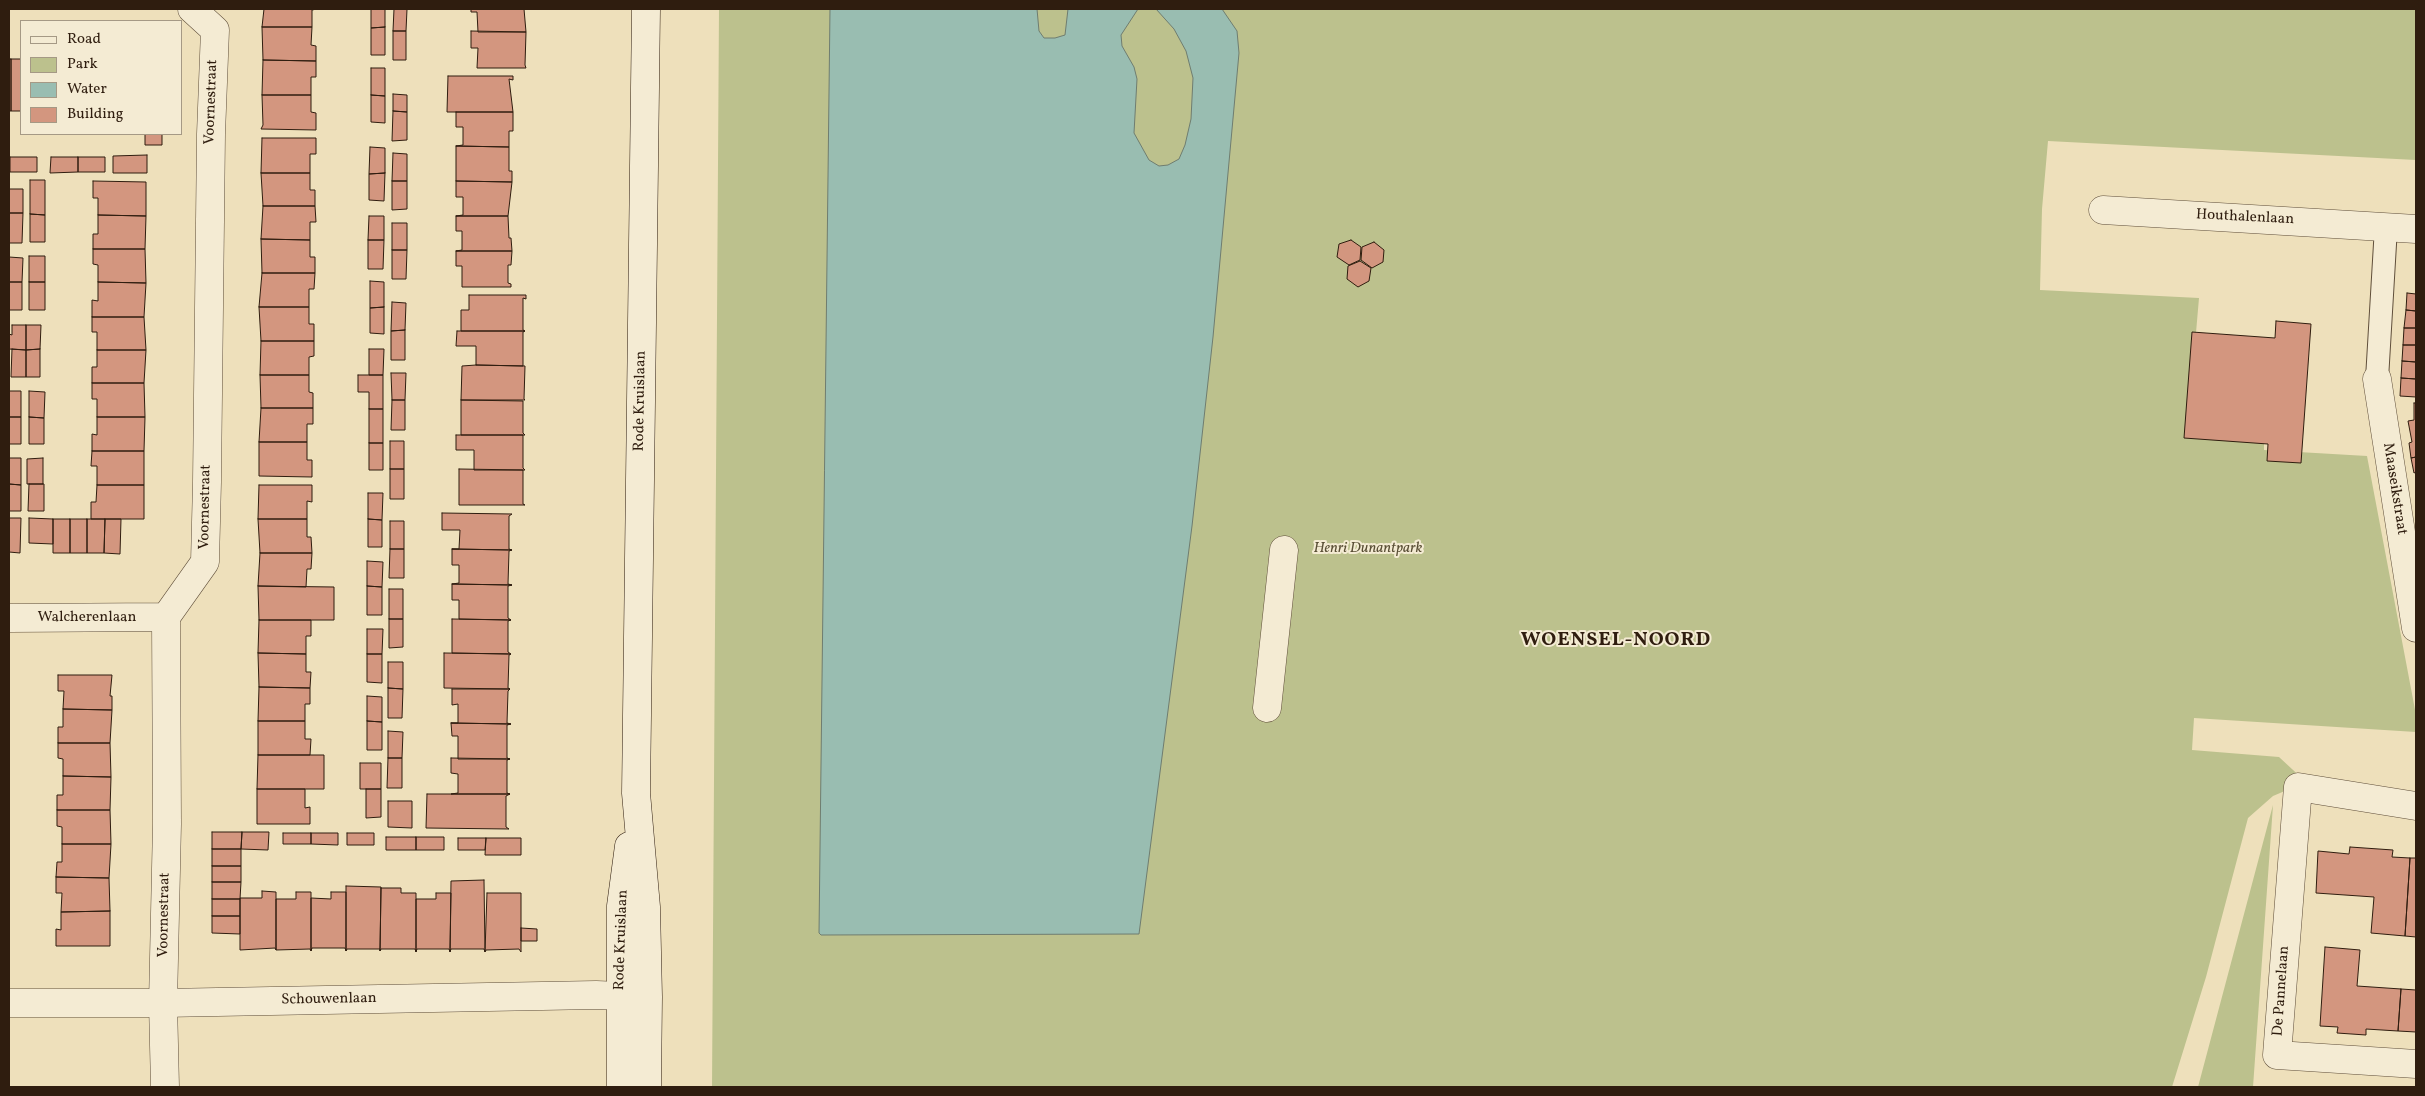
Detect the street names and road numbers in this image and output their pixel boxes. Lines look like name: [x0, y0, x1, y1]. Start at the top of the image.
street label: Voornestraat: [202, 59, 222, 145]
street label: Houthalenlaan: [2195, 206, 2295, 230]
street label: Rode Kruislaan: [631, 350, 651, 452]
street label: Maaseikstraat: [2378, 442, 2410, 536]
street label: Voornestraat: [196, 464, 216, 550]
street label: Walcherenlaan: [37, 609, 137, 627]
street label: Voornestraat: [155, 872, 175, 958]
street label: Rode Kruislaan: [611, 889, 633, 991]
street label: De Pannelaan: [2270, 945, 2294, 1037]
street label: Schouwenlaan: [281, 990, 377, 1010]

